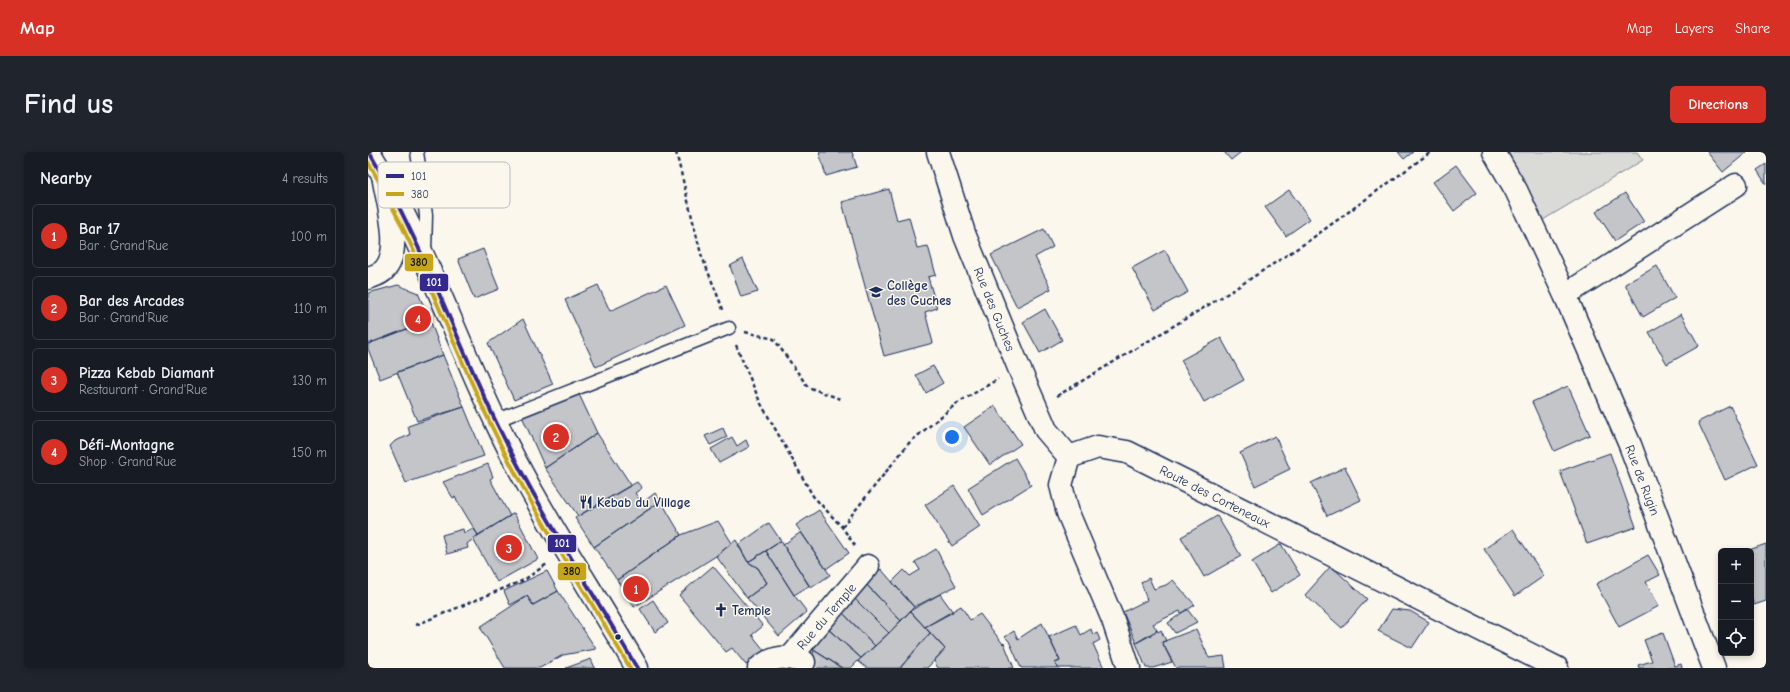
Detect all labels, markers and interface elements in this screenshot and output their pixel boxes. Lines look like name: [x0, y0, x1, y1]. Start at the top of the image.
text: Map: [20, 17, 55, 39]
text: Map: [1626, 20, 1653, 37]
text: Layers: [1675, 20, 1713, 37]
text: Share: [1735, 20, 1770, 37]
button: Directions: [1670, 86, 1766, 123]
text: Find us: [24, 88, 113, 120]
legend: [378, 162, 510, 208]
text: Nearby: [40, 169, 91, 188]
text: 101: [411, 170, 426, 183]
text: 4 results: [282, 171, 328, 186]
text: 380: [411, 188, 429, 201]
text: Bar 17: [79, 220, 120, 238]
text: 1: [51, 229, 57, 244]
text: 100 m: [291, 229, 327, 244]
text: Bar · Grand'Rue: [79, 238, 168, 253]
line badge: 380: [404, 253, 434, 272]
text: 380: [410, 256, 428, 269]
street label: Rue des Guches: [971, 265, 1018, 353]
line badge: 101: [419, 273, 449, 292]
text: 101: [427, 276, 441, 289]
place label: Collège des Guches: [887, 278, 952, 308]
school or university icon: Collège des Guches: [868, 284, 884, 300]
text: Bar des Arcades: [79, 292, 184, 310]
text: 2: [51, 301, 57, 316]
text: 110 m: [294, 301, 327, 316]
pin: 4: [405, 304, 431, 334]
text: Bar · Grand'Rue: [79, 310, 168, 325]
text: Pizza Kebab Diamant: [79, 364, 214, 382]
text: 3: [51, 373, 57, 388]
text: 130 m: [292, 373, 327, 388]
text: Restaurant · Grand'Rue: [79, 382, 207, 397]
pin: 2: [543, 422, 569, 452]
your location: [942, 427, 962, 447]
text: Défi-Montagne: [79, 436, 174, 454]
street label: Rue de Rugin: [1622, 443, 1663, 518]
text: 4: [51, 445, 57, 460]
text: 150 m: [292, 445, 327, 460]
text: Shop · Grand'Rue: [79, 454, 176, 469]
street label: Route des Corteneaux: [1157, 462, 1273, 531]
restaurant icon: Kebab du Village: [578, 494, 594, 510]
place label: Kebab du Village: [597, 495, 691, 510]
pin: 3: [496, 533, 522, 563]
line badge: 101: [547, 534, 577, 553]
text: 101: [555, 537, 569, 550]
map controls: [1718, 548, 1754, 656]
button: +: [1718, 548, 1754, 584]
line badge: 380: [557, 562, 587, 581]
text: 380: [563, 565, 581, 578]
pin: 1: [623, 574, 649, 604]
street label: Rue du Temple: [794, 580, 859, 652]
button: −: [1718, 584, 1754, 620]
church icon: Temple: [713, 602, 729, 618]
place label: Temple: [732, 603, 771, 618]
button: locate: [1718, 620, 1754, 656]
unlabelled marker: [613, 632, 623, 642]

